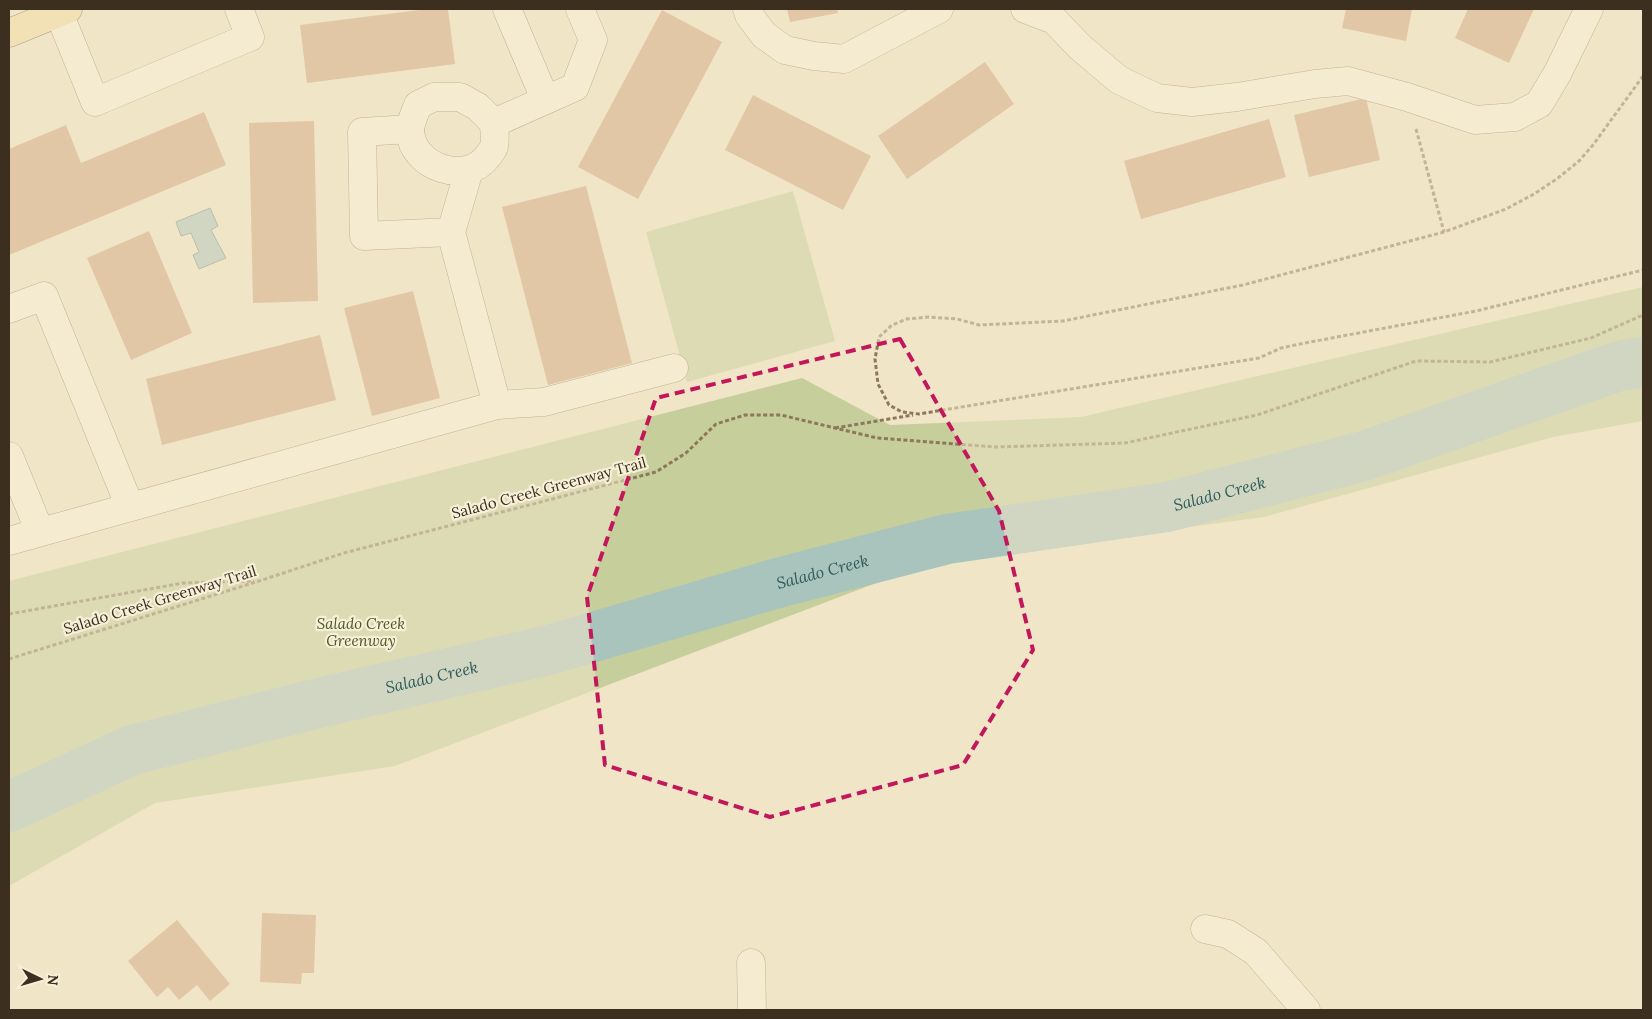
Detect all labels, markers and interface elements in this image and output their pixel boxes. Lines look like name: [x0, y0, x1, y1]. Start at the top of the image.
street label: Salado Creek Greenway Trail: [449, 452, 648, 523]
water label: Salado Creek: [1171, 472, 1267, 515]
water label: Salado Creek: [774, 550, 871, 593]
street label: Salado Creek Greenway Trail: [61, 561, 259, 638]
park label: Salado Creek Greenway: [317, 614, 405, 650]
water label: Salado Creek: [383, 657, 480, 697]
north arrow: [15, 954, 65, 1004]
text: N: [43, 974, 62, 986]

